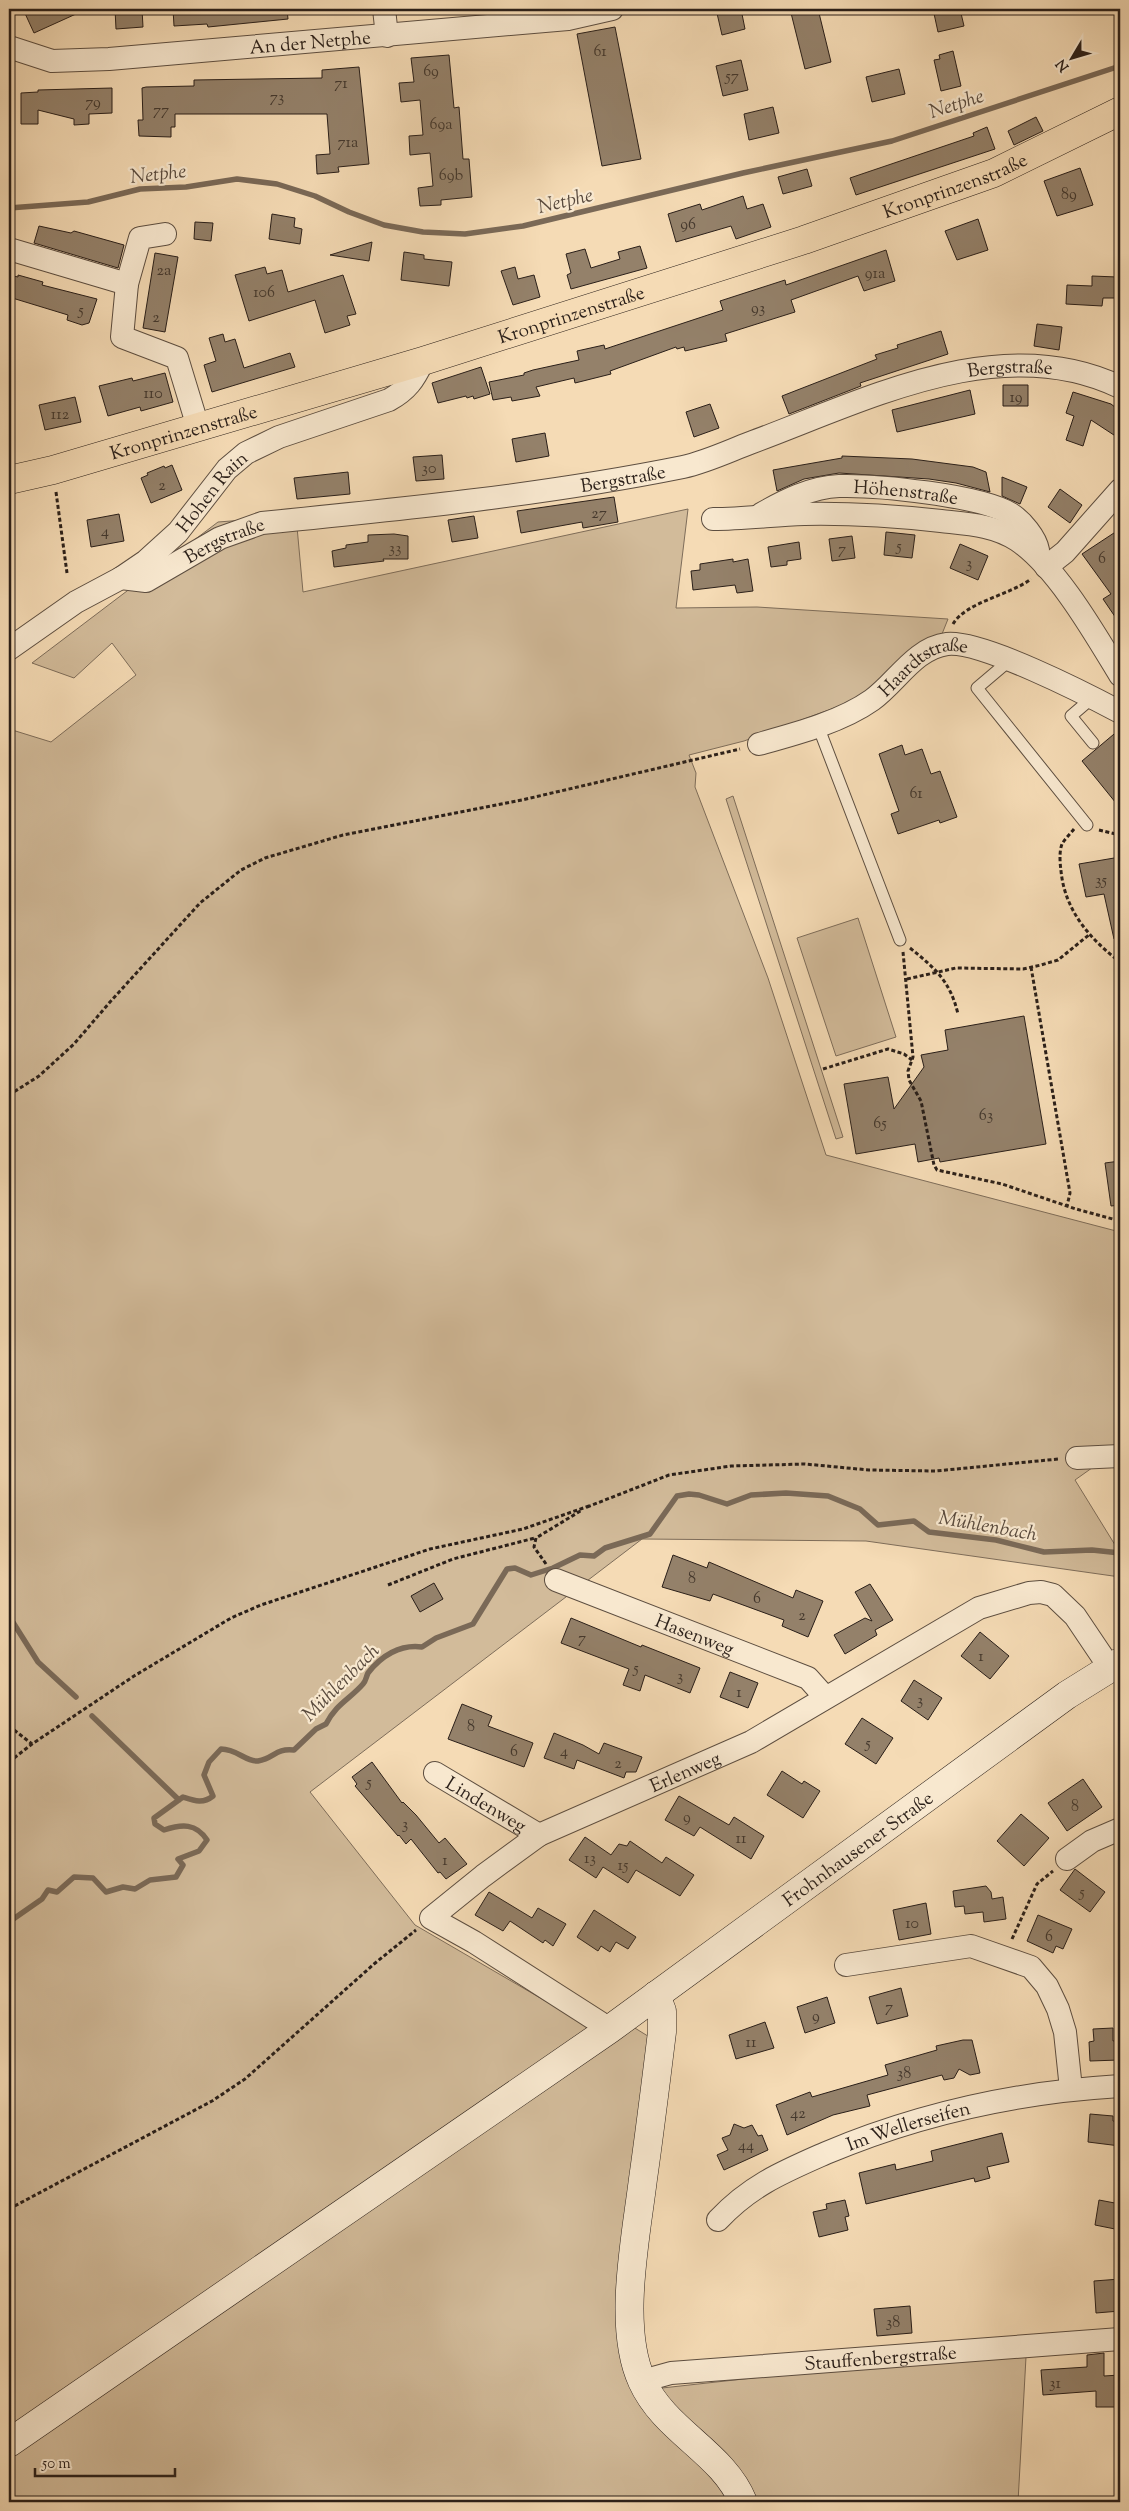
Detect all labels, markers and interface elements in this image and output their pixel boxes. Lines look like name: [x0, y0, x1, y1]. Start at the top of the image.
street label: An der Netphe: [248, 25, 372, 63]
north arrow: [1046, 32, 1096, 82]
house number: 61: [593, 41, 607, 64]
text: N: [1052, 54, 1075, 75]
house number: 69: [423, 61, 439, 84]
house number: 57: [724, 66, 739, 89]
house number: 71: [334, 73, 348, 96]
water label: Netphe: [926, 83, 988, 128]
house number: 73: [270, 87, 284, 110]
house number: 79: [85, 92, 101, 115]
house number: 77: [153, 100, 169, 123]
house number: 69a: [429, 114, 453, 137]
house number: 71a: [338, 132, 359, 155]
street label: Kronprinzenstraße: [880, 148, 1033, 227]
water label: Netphe: [129, 158, 188, 193]
house number: 69b: [439, 165, 463, 188]
water label: Netphe: [535, 182, 596, 223]
house number: 89: [1061, 184, 1077, 207]
house number: 96: [680, 214, 696, 237]
house number: 2a: [157, 260, 172, 283]
house number: 91a: [865, 263, 886, 286]
street label: Kronprinzenstraße: [495, 280, 648, 352]
house number: 106: [253, 282, 275, 305]
house number: 93: [751, 298, 765, 321]
house number: 5: [77, 300, 84, 323]
house number: 2: [152, 307, 160, 330]
street label: Bergstraße: [966, 354, 1054, 386]
house number: 110: [143, 383, 163, 406]
house number: 19: [1009, 387, 1023, 410]
street label: Kronprinzenstraße: [107, 399, 261, 468]
house number: 112: [51, 404, 70, 427]
street label: Hohen Rain: [171, 446, 255, 539]
house number: 30: [422, 458, 436, 481]
street label: Bergstraße: [579, 460, 668, 501]
house number: 2: [158, 475, 166, 498]
street label: Höhenstraße: [853, 475, 960, 513]
house number: 27: [591, 503, 607, 526]
street label: Bergstraße: [180, 512, 269, 572]
house number: 4: [101, 521, 109, 544]
house number: 5: [895, 536, 902, 559]
house number: 33: [389, 538, 401, 561]
house number: 7: [838, 539, 846, 562]
house number: 6: [1098, 548, 1106, 571]
house number: 3: [966, 553, 972, 576]
street label: Haardtstraße: [873, 633, 971, 704]
house number: 61: [909, 783, 923, 806]
house number: 35: [1095, 870, 1107, 893]
house number: 63: [979, 1105, 993, 1128]
house number: 65: [873, 1113, 887, 1136]
water label: Mühlenbach: [936, 1505, 1039, 1550]
house number: 8: [688, 1568, 696, 1591]
house number: 6: [753, 1588, 761, 1611]
house number: 2: [798, 1605, 806, 1628]
street label: Hasenweg: [651, 1609, 737, 1664]
house number: 7: [578, 1628, 586, 1651]
water label: Mühlenbach: [296, 1638, 387, 1729]
house number: 1: [978, 1646, 984, 1669]
house number: 5: [632, 1658, 639, 1681]
house number: 3: [677, 1666, 683, 1689]
house number: 1: [736, 1682, 742, 1705]
house number: 3: [917, 1690, 923, 1713]
house number: 8: [467, 1716, 475, 1739]
house number: 5: [864, 1733, 871, 1756]
house number: 6: [510, 1741, 518, 1764]
house number: 4: [560, 1741, 568, 1764]
street label: Erlenweg: [646, 1746, 725, 1801]
house number: 2: [614, 1753, 622, 1776]
street label: Lindenweg: [440, 1771, 531, 1840]
house number: 5: [365, 1772, 372, 1795]
street label: Frohnhausener Straße: [778, 1786, 940, 1915]
house number: 8: [1071, 1796, 1079, 1819]
house number: 9: [683, 1807, 691, 1830]
house number: 3: [402, 1814, 408, 1837]
house number: 11: [736, 1828, 747, 1851]
house number: 13: [584, 1848, 596, 1871]
house number: 1: [442, 1850, 448, 1873]
house number: 15: [618, 1855, 629, 1878]
house number: 5: [1078, 1882, 1085, 1905]
house number: 10: [905, 1913, 919, 1936]
house number: 6: [1045, 1926, 1053, 1949]
house number: 7: [885, 1997, 893, 2020]
house number: 9: [812, 2006, 820, 2029]
house number: 11: [746, 2032, 757, 2055]
house number: 38: [897, 2063, 911, 2086]
street label: Im Wellerseifen: [843, 2096, 973, 2159]
house number: 42: [790, 2103, 806, 2126]
house number: 44: [738, 2135, 754, 2158]
house number: 38: [886, 2312, 900, 2335]
street label: Stauffenbergstraße: [803, 2340, 958, 2379]
house number: 31: [1049, 2373, 1062, 2396]
scale bar: [35, 2446, 175, 2478]
text: 50 m: [41, 2454, 71, 2475]

